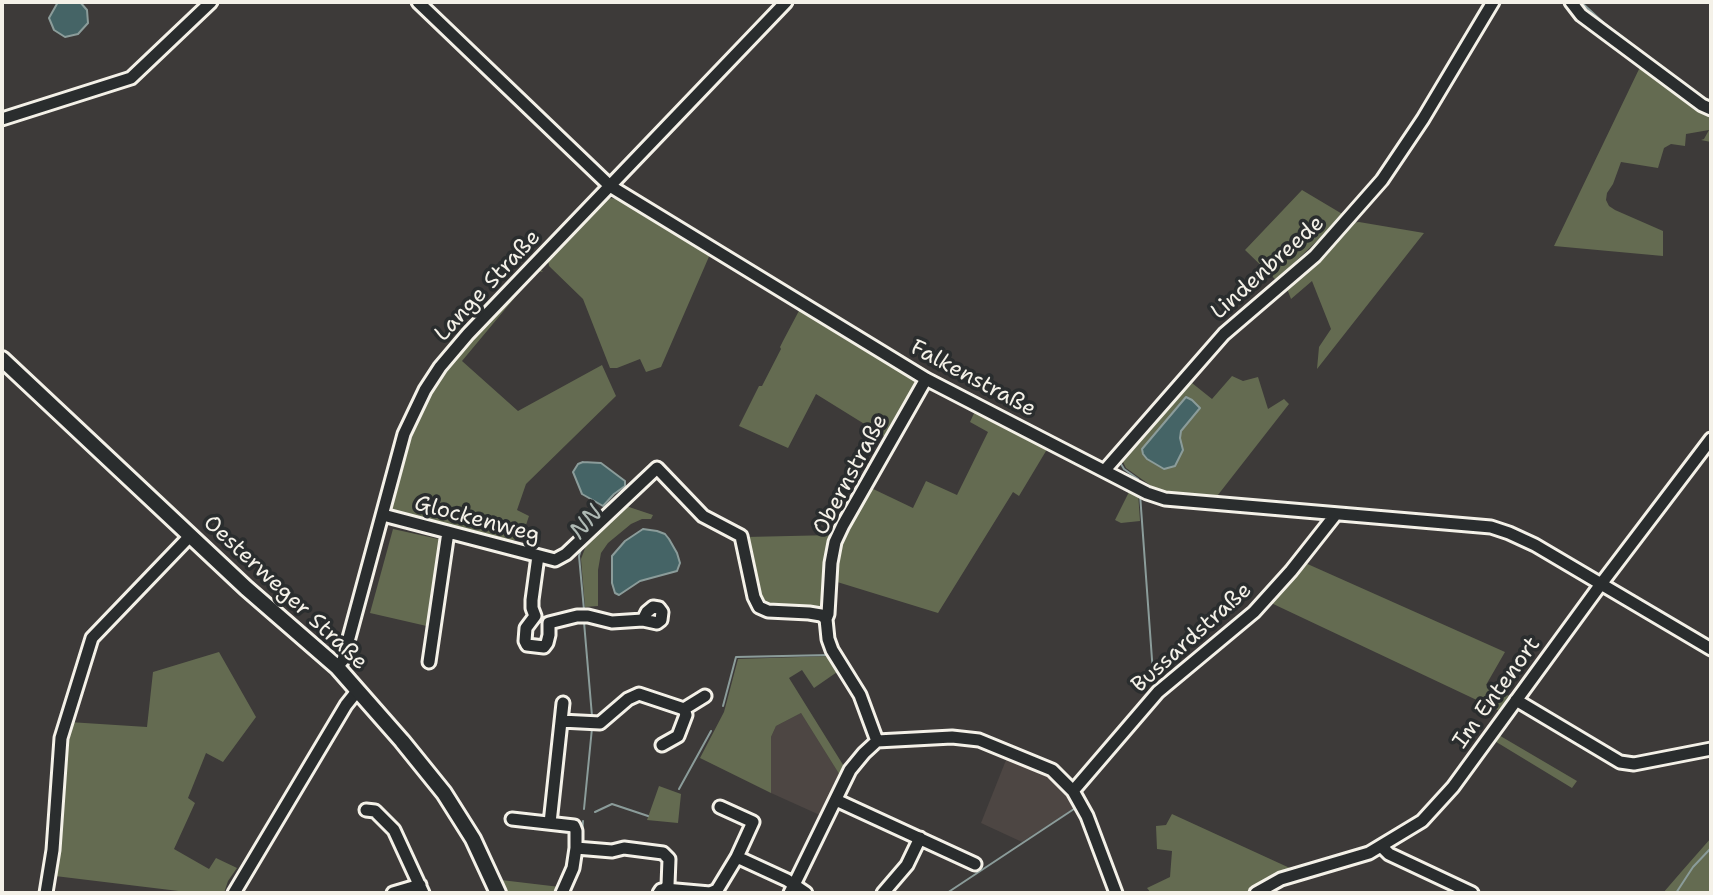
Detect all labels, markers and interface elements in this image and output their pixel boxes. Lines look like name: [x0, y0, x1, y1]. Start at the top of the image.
street label: Lindenbreede: [1206, 210, 1330, 326]
street label: Lange Straße: [430, 225, 546, 347]
street label: Falkenstraße: [906, 335, 1040, 423]
street label: Obernstraße: [808, 410, 894, 540]
street label: Glockenweg: [411, 491, 543, 549]
water label: NN: [564, 500, 610, 546]
street label: Oesterweger Straße: [197, 510, 373, 676]
street label: Bussardstraße: [1127, 577, 1257, 699]
street label: Im Entenort: [1448, 632, 1546, 754]

